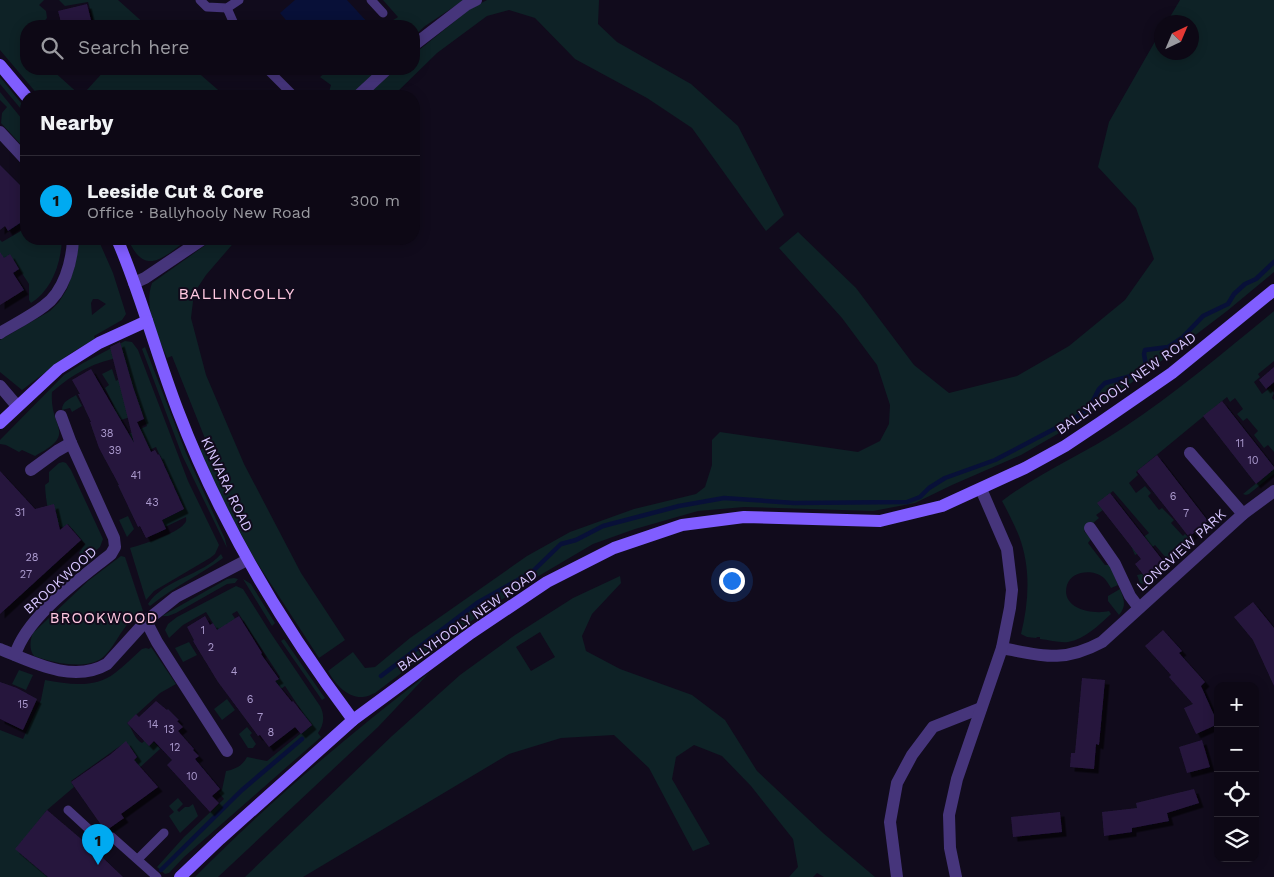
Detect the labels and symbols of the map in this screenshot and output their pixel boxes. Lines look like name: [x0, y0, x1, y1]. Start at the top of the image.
north arrow: [1154, 15, 1199, 60]
district label: BALLINCOLLY: [179, 284, 295, 303]
street label: BALLYHOOLY NEW ROAD: [1053, 329, 1199, 437]
house number: 38: [100, 427, 114, 440]
street label: KINVARA ROAD: [198, 434, 256, 534]
house number: 11: [1236, 437, 1244, 450]
house number: 39: [108, 444, 122, 457]
house number: 10: [1247, 454, 1259, 467]
house number: 41: [131, 469, 141, 482]
house number: 6: [1170, 490, 1177, 503]
house number: 43: [145, 496, 159, 509]
house number: 31: [15, 506, 25, 519]
street label: LONGVIEW PARK: [1133, 506, 1229, 594]
house number: 7: [1183, 507, 1189, 520]
street label: BROOKWOOD: [20, 543, 100, 617]
house number: 28: [25, 551, 39, 564]
street label: BALLYHOOLY NEW ROAD: [394, 566, 540, 674]
house number: 27: [20, 568, 32, 581]
your location: [719, 568, 745, 594]
district label: BROOKWOOD: [50, 609, 158, 627]
house number: 1: [201, 624, 205, 637]
house number: 2: [208, 641, 214, 654]
house number: 4: [231, 665, 238, 678]
house number: 6: [247, 693, 254, 706]
house number: 15: [18, 698, 28, 711]
house number: 7: [257, 711, 263, 724]
house number: 14: [147, 718, 159, 731]
house number: 13: [164, 723, 174, 736]
house number: 8: [268, 726, 275, 739]
house number: 12: [170, 741, 180, 754]
house number: 10: [186, 770, 198, 783]
pin: 1: [82, 824, 114, 865]

